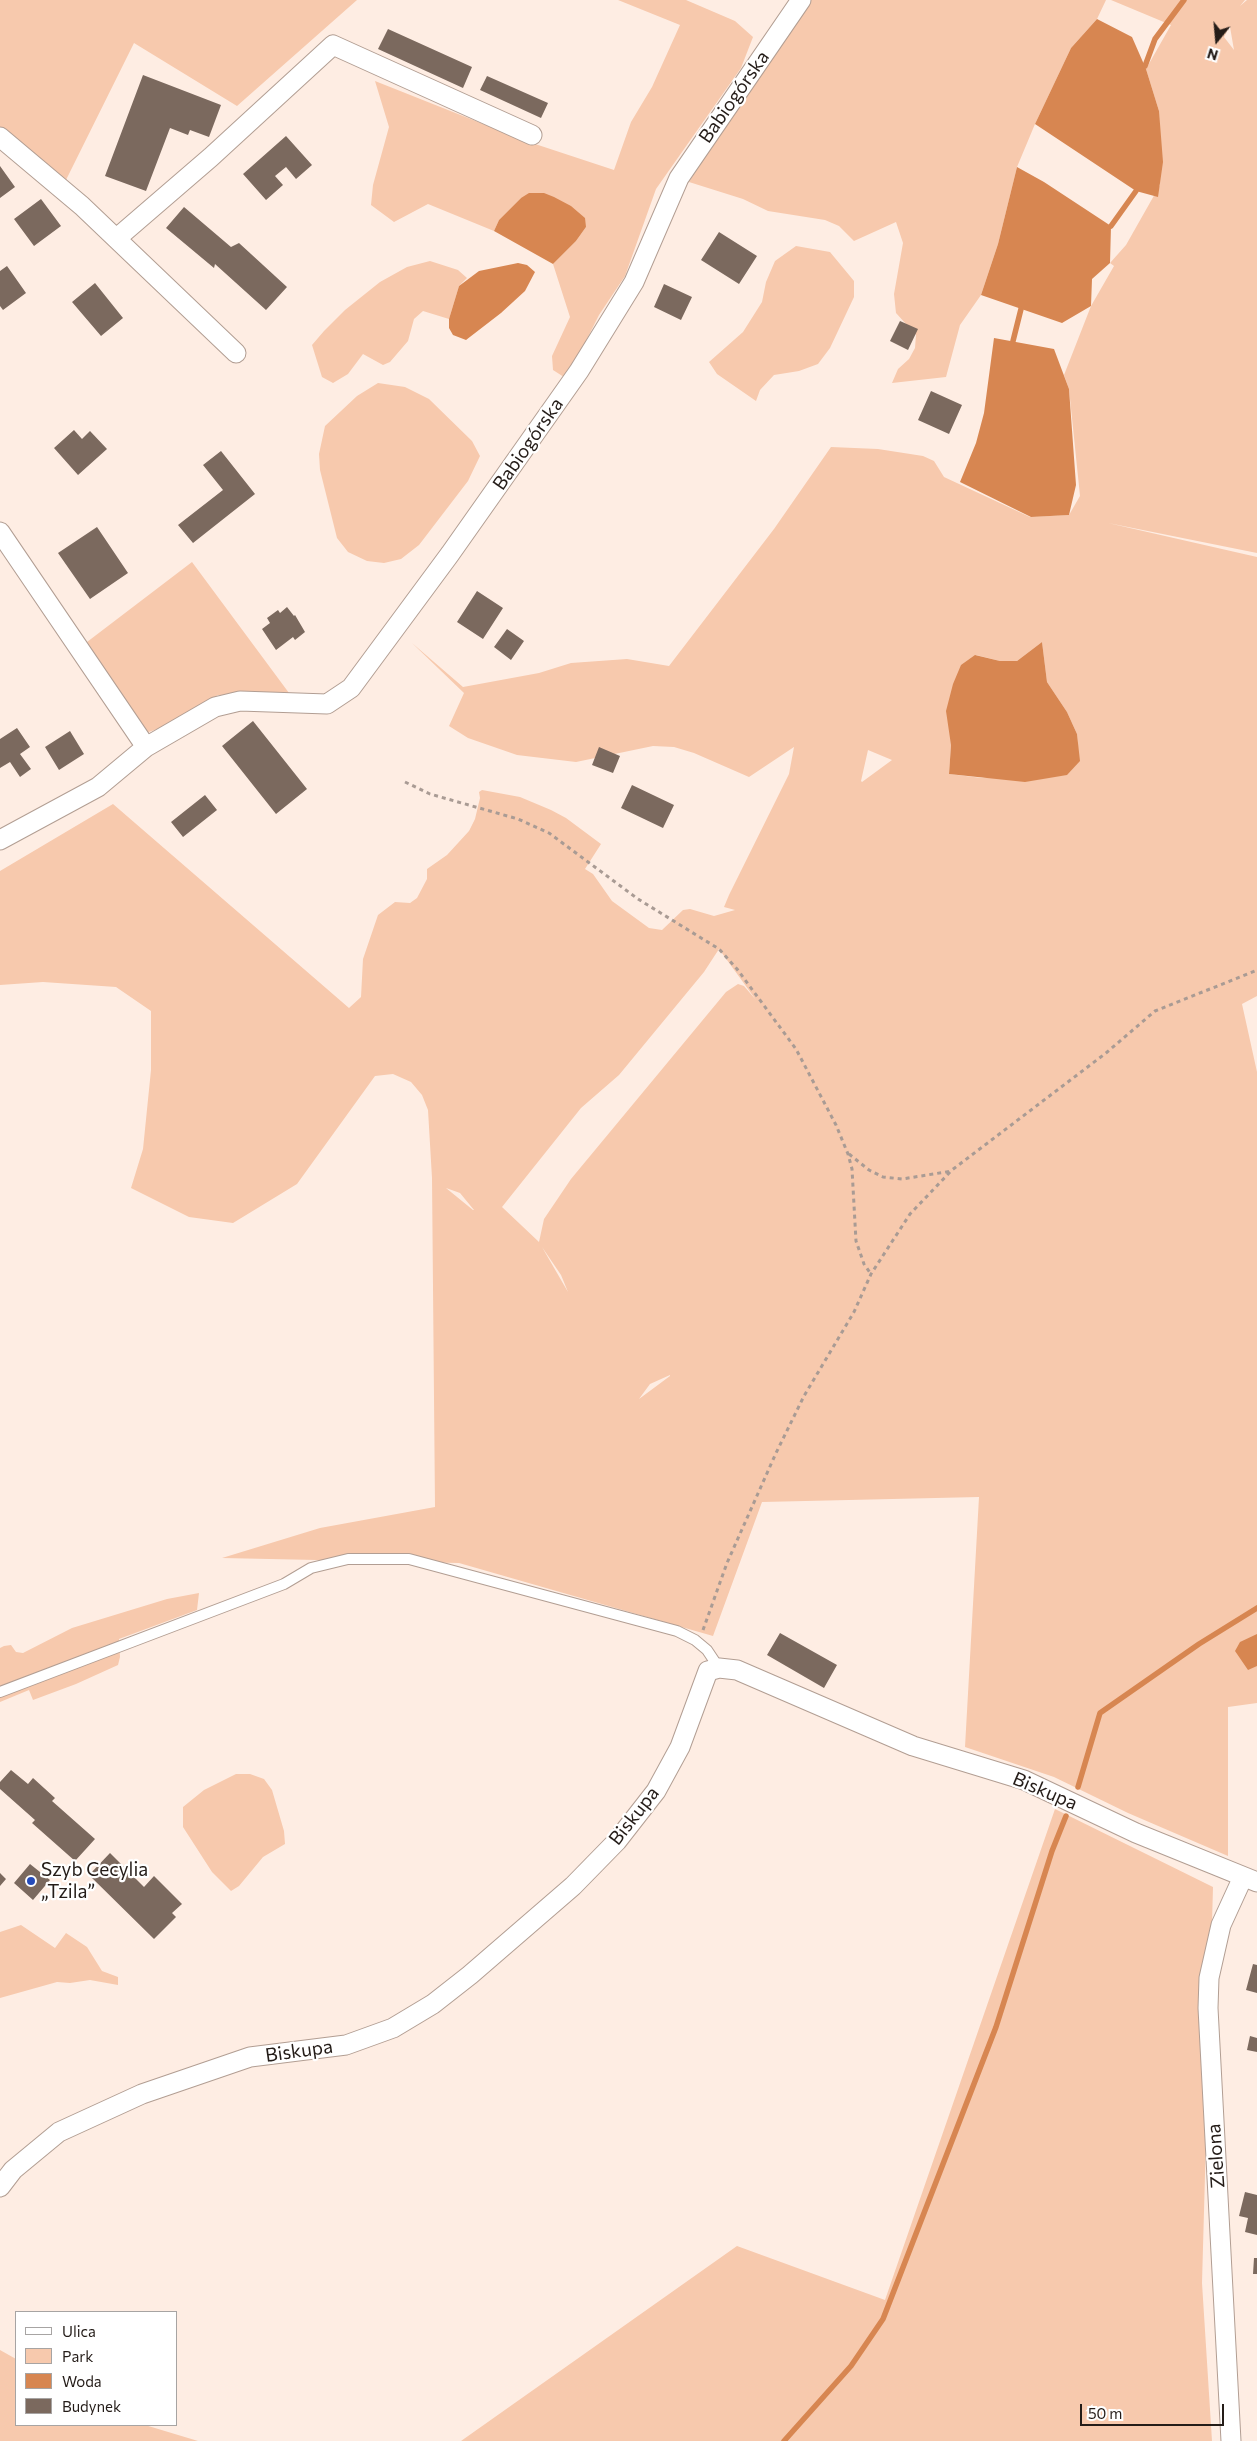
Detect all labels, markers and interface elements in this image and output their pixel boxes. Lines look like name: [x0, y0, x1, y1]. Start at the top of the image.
north arrow: [1192, 15, 1242, 65]
text: N: [1205, 45, 1220, 64]
street label: Babiogórska: [694, 47, 774, 147]
street label: Babiogórska: [488, 394, 568, 494]
street label: Biskupa: [1009, 1767, 1081, 1815]
street label: Biskupa: [604, 1782, 664, 1850]
place label: Szyb Cecylia „Tzila”: [41, 1859, 148, 1903]
marker: Szyb Cecylia „Tzila”: [25, 1875, 37, 1887]
street label: Biskupa: [264, 2035, 334, 2067]
street label: Zielona: [1202, 2123, 1230, 2189]
legend: [15, 2311, 178, 2426]
text: Ulica: [62, 2322, 96, 2340]
text: Park: [62, 2347, 93, 2365]
text: Woda: [62, 2372, 102, 2390]
scale bar: [1082, 2394, 1226, 2426]
text: Budynek: [62, 2397, 121, 2415]
text: 50 m: [1088, 2404, 1122, 2422]

